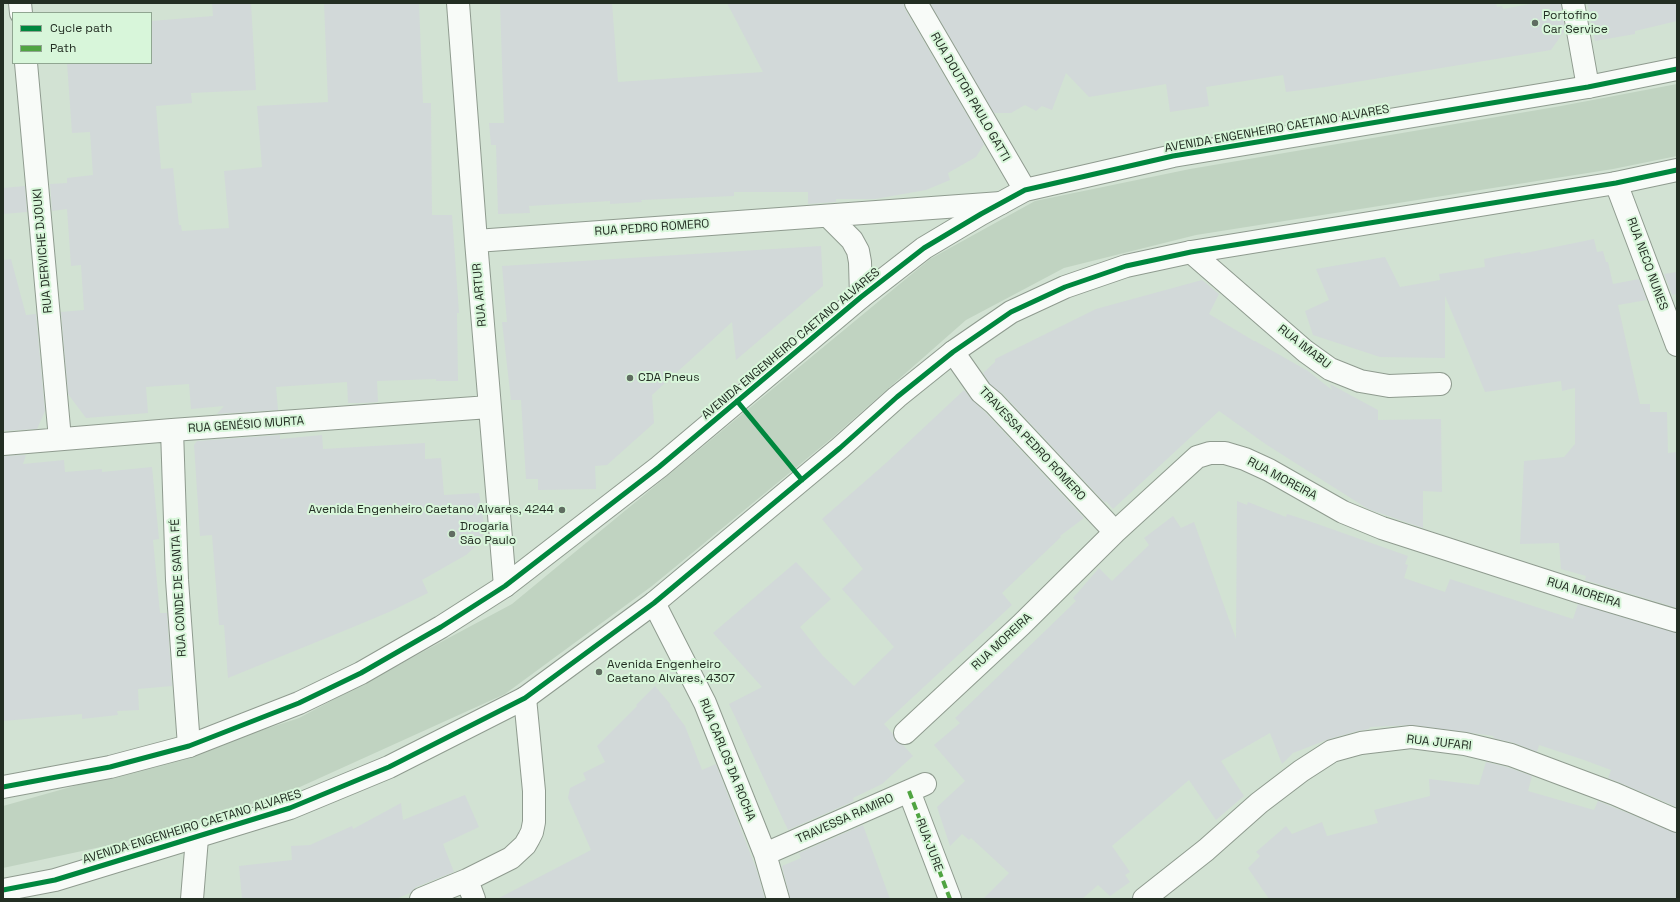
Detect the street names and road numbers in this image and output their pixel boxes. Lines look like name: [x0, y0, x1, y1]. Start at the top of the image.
street label: RUA DOUTOR PAULO GATTI: [927, 30, 1013, 164]
street label: AVENIDA ENGENHEIRO CAETANO ALVARES: [1163, 102, 1391, 156]
street label: RUA DERVICHE DJOUKI: [30, 188, 56, 314]
street label: RUA NECO NUNES: [1624, 216, 1670, 312]
street label: RUA PEDRO ROMERO: [594, 217, 710, 239]
street label: RUA ARTUR: [470, 263, 490, 327]
street label: AVENIDA ENGENHEIRO CAETANO ALVARES: [699, 265, 883, 423]
street label: RUA IMABU: [1275, 322, 1333, 372]
street label: TRAVESSA PEDRO ROMERO: [976, 384, 1088, 504]
street label: RUA GENÉSIO MURTA: [187, 414, 305, 436]
street label: RUA MOREIRA: [1245, 455, 1319, 503]
street label: RUA CONDE DE SANTA FÉ: [168, 519, 190, 657]
street label: RUA MOREIRA: [1545, 575, 1623, 611]
street label: RUA MOREIRA: [969, 611, 1035, 673]
street label: RUA CARLOS DA ROCHA: [696, 697, 758, 823]
street label: RUA JUFARI: [1406, 732, 1472, 754]
street label: AVENIDA ENGENHEIRO CAETANO ALVARES: [81, 787, 303, 867]
street label: TRAVESSA RAMIRO: [794, 791, 896, 847]
street label: RUA JURE: [912, 817, 946, 873]

